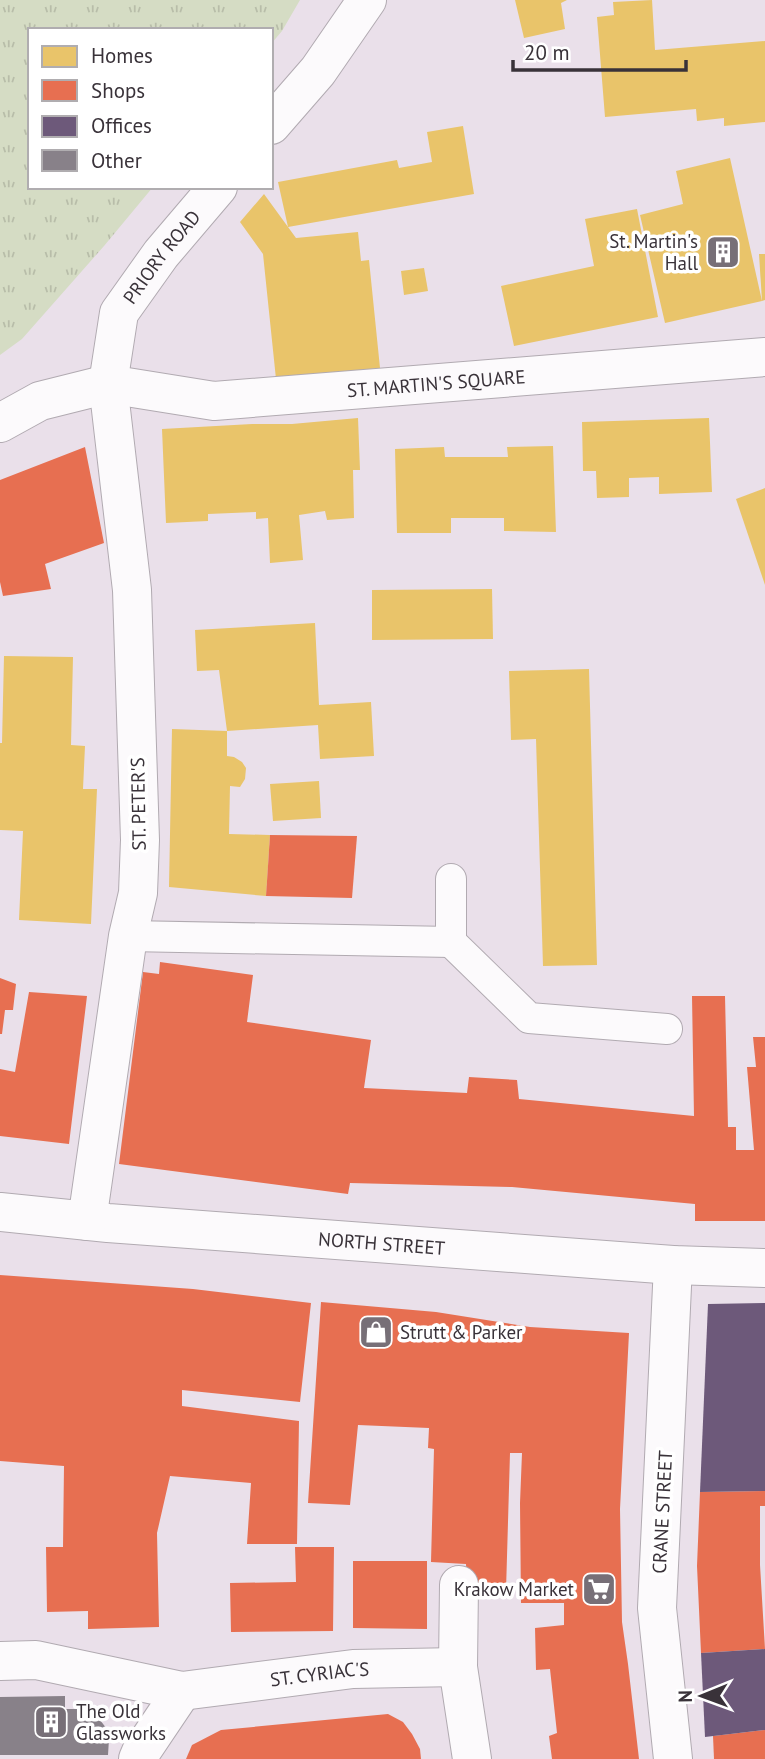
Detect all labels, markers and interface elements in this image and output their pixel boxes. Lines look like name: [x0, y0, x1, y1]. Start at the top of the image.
legend: [28, 28, 273, 189]
scale bar: [513, 28, 686, 72]
text: 20 m: [524, 39, 570, 66]
text: Homes: [91, 42, 153, 69]
text: Shops: [91, 77, 145, 104]
text: Offices: [91, 112, 152, 139]
text: Other: [91, 147, 142, 174]
street label: PRIORY ROAD: [118, 205, 205, 308]
place label: St. Martin's Hall: [609, 229, 698, 275]
building icon: St. Martin's Hall: [704, 233, 742, 271]
street label: ST. MARTIN'S SQUARE: [346, 364, 526, 402]
street label: ST. PETER'S: [125, 757, 151, 851]
street label: NORTH STREET: [317, 1227, 446, 1260]
shop icon: Strutt & Parker: [357, 1313, 395, 1351]
place label: Strutt & Parker: [400, 1320, 523, 1344]
street label: CRANE STREET: [647, 1449, 677, 1574]
supermarket icon: Krakow Market: [580, 1570, 618, 1608]
place label: Krakow Market: [454, 1577, 575, 1601]
street label: ST. CYRIAC'S: [269, 1657, 369, 1692]
north arrow: [667, 1661, 737, 1731]
text: N: [673, 1690, 697, 1703]
place label: The Old Glassworks: [76, 1699, 166, 1745]
building icon: The Old Glassworks: [32, 1703, 70, 1741]

